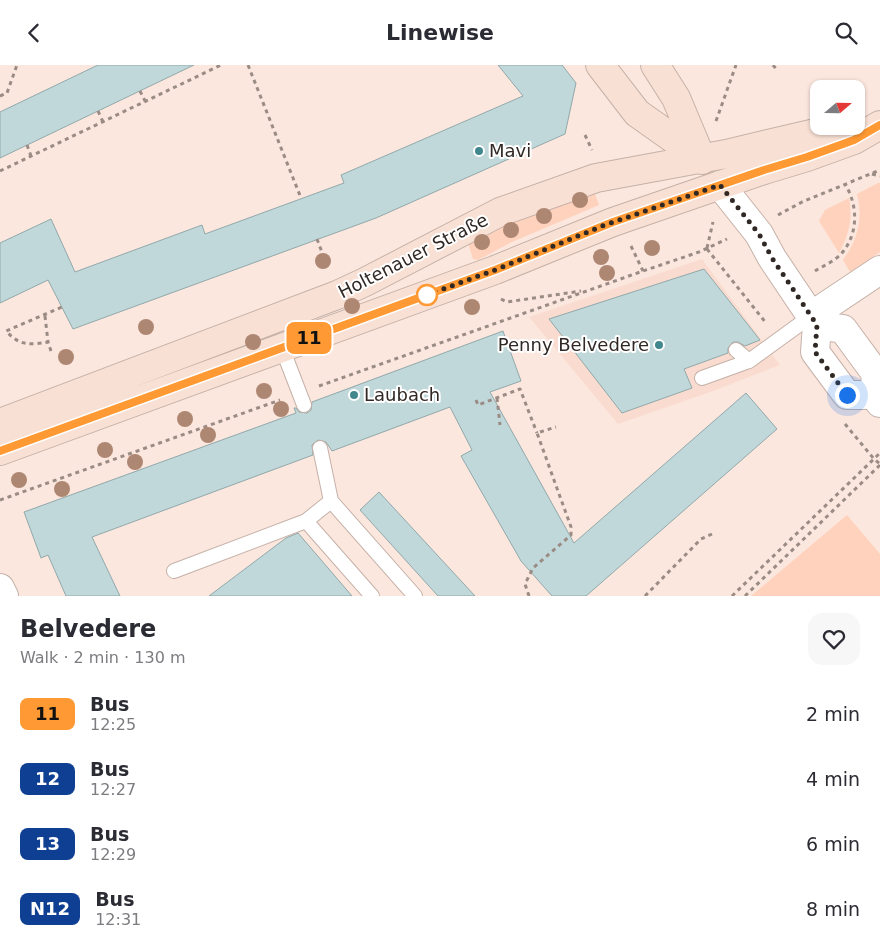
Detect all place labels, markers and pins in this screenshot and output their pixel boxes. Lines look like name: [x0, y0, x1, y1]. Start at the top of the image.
place label: Mavi: [489, 140, 531, 161]
marker: Mavi: [473, 145, 485, 157]
unlabelled marker: [416, 284, 438, 306]
place label: Penny Belvedere: [498, 334, 649, 355]
marker: Penny Belvedere: [653, 339, 665, 351]
place label: Laubach: [364, 384, 440, 405]
marker: Laubach: [348, 389, 360, 401]

